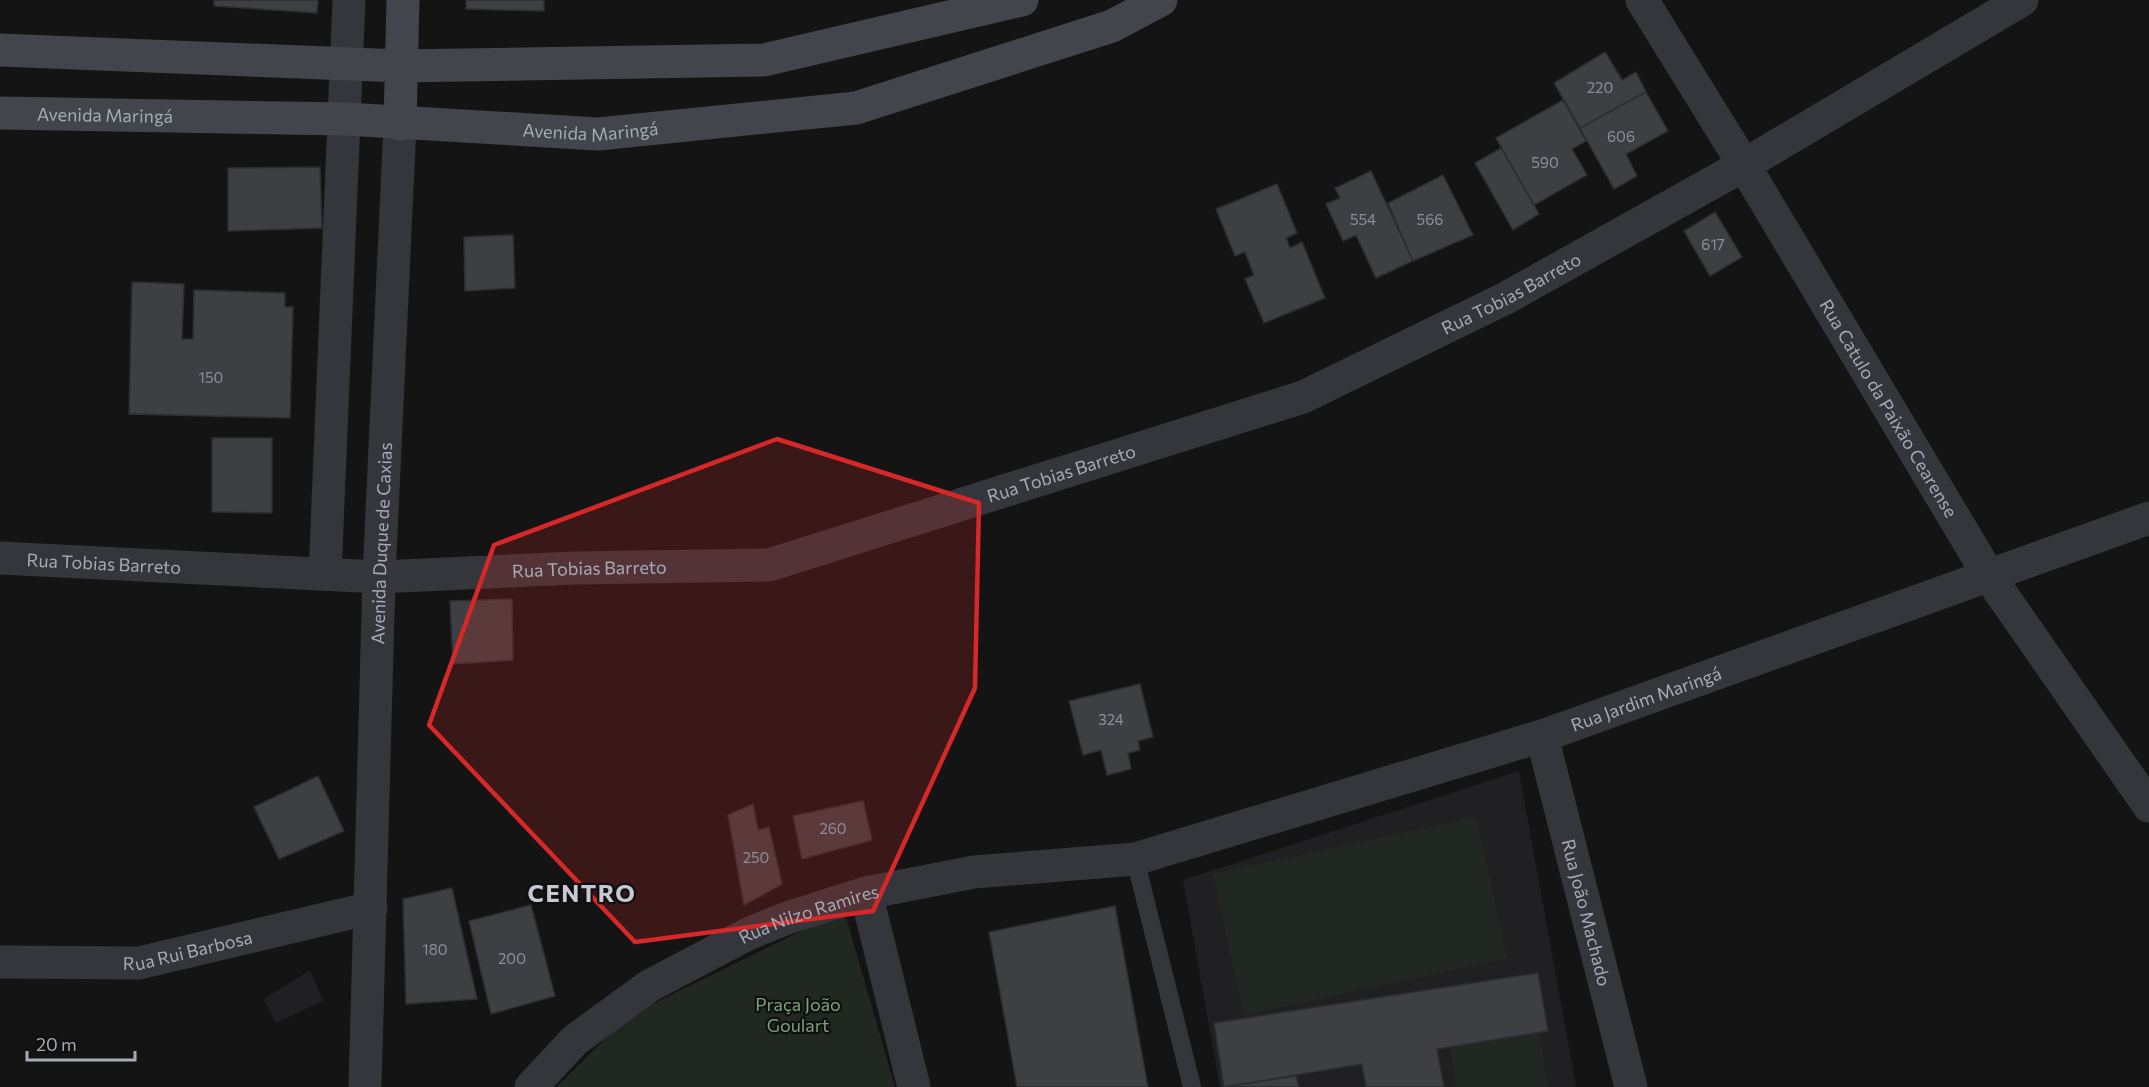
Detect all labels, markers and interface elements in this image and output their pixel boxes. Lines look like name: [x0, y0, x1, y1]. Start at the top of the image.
house number: 220: [1587, 78, 1613, 96]
street label: Avenida Maringá: [37, 103, 173, 127]
street label: Avenida Maringá: [522, 117, 659, 146]
house number: 606: [1607, 127, 1635, 145]
house number: 590: [1531, 153, 1559, 171]
house number: 554: [1350, 210, 1376, 228]
house number: 566: [1417, 210, 1443, 228]
house number: 617: [1701, 235, 1725, 253]
street label: Rua Tobias Barreto: [1438, 247, 1585, 339]
street label: Rua Catulo da Paixão Cearense: [1815, 295, 1962, 521]
house number: 150: [199, 368, 223, 386]
street label: Rua Tobias Barreto: [984, 439, 1138, 507]
street label: Avenida Duque de Caxias: [366, 442, 396, 645]
street label: Rua Tobias Barreto: [26, 548, 182, 578]
street label: Rua Tobias Barreto: [512, 556, 667, 582]
street label: Rua Jardim Maringá: [1568, 662, 1724, 736]
house number: 324: [1098, 710, 1124, 728]
house number: 260: [819, 819, 847, 837]
street label: Rua João Machado: [1558, 837, 1616, 988]
house number: 250: [743, 848, 769, 866]
district label: CENTRO: [528, 878, 636, 907]
street label: Rua Nilzo Ramires: [735, 880, 881, 948]
street label: Rua Rui Barbosa: [123, 926, 254, 975]
house number: 180: [422, 940, 448, 958]
house number: 200: [498, 949, 526, 967]
park label: Praça João Goulart: [755, 993, 841, 1036]
scale bar: [27, 1024, 135, 1062]
text: 20 m: [36, 1033, 77, 1055]

